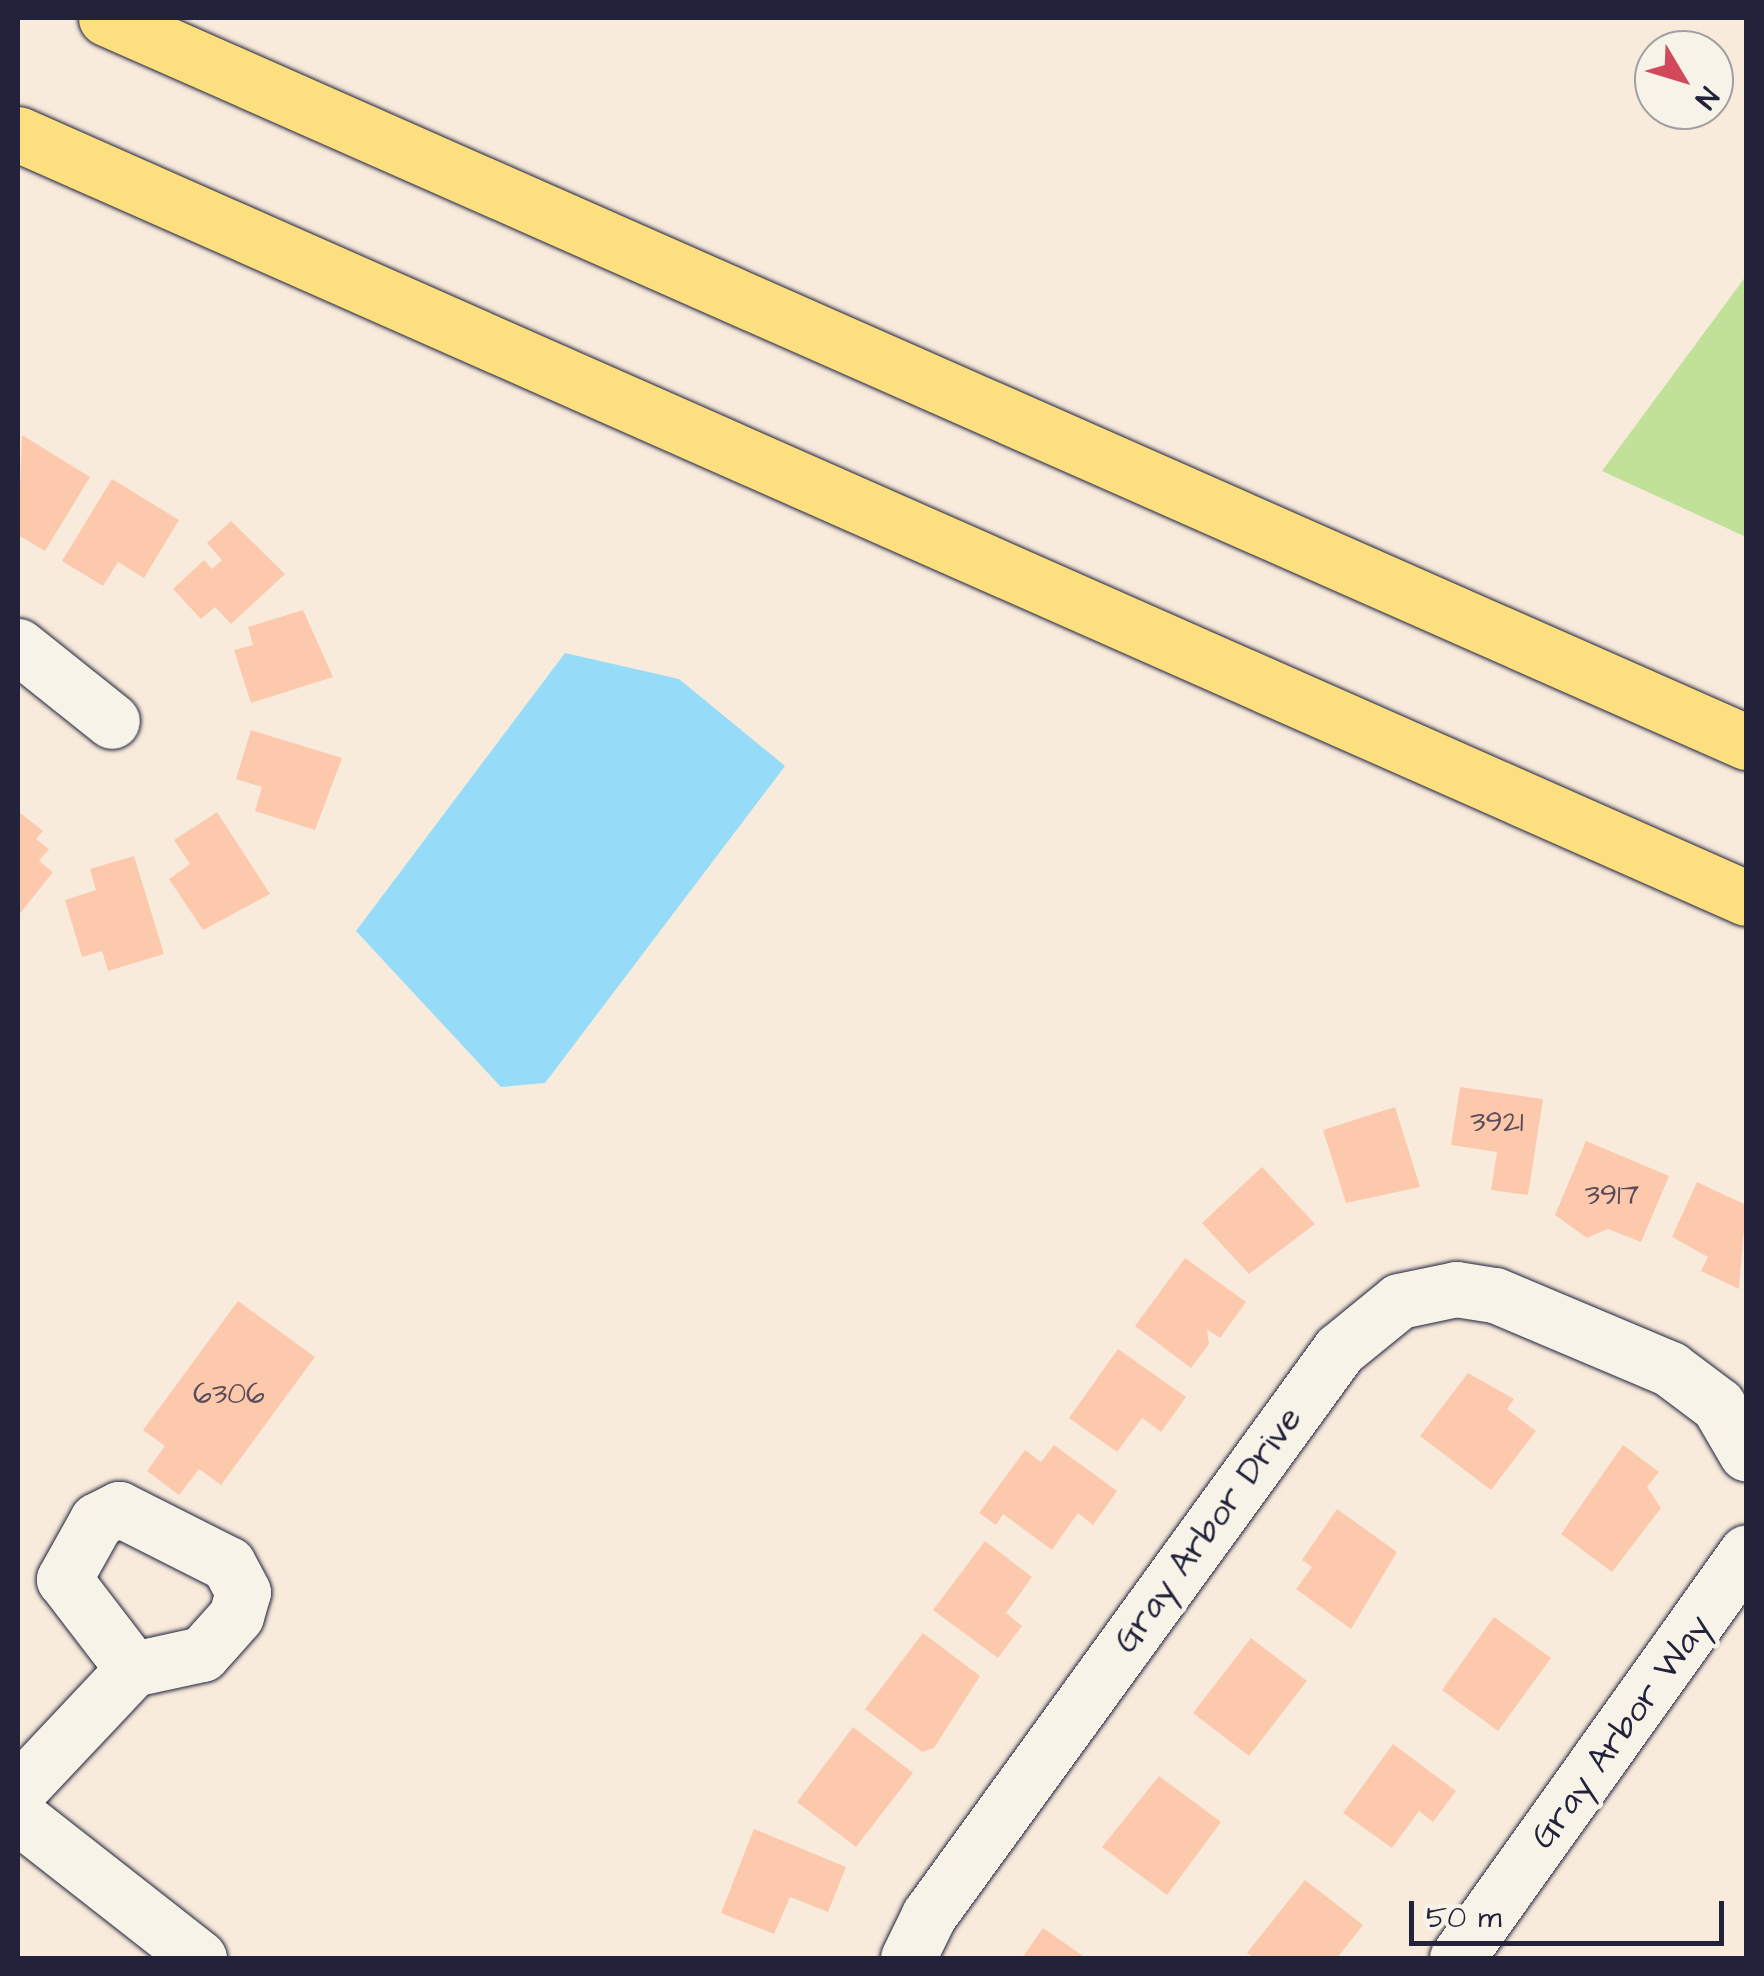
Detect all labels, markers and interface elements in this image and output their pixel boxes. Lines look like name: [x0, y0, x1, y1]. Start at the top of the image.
north arrow: [1634, 30, 1734, 130]
text: N: [1686, 79, 1727, 116]
house number: 3921: [1470, 1104, 1524, 1140]
house number: 3917: [1585, 1177, 1639, 1213]
house number: 6306: [193, 1376, 265, 1412]
street label: Gray Arbor Drive: [1105, 1399, 1311, 1661]
street label: Gray Arbor Way: [1522, 1607, 1720, 1857]
scale bar: [1414, 1881, 1729, 1943]
text: 50 m: [1426, 1897, 1502, 1939]

